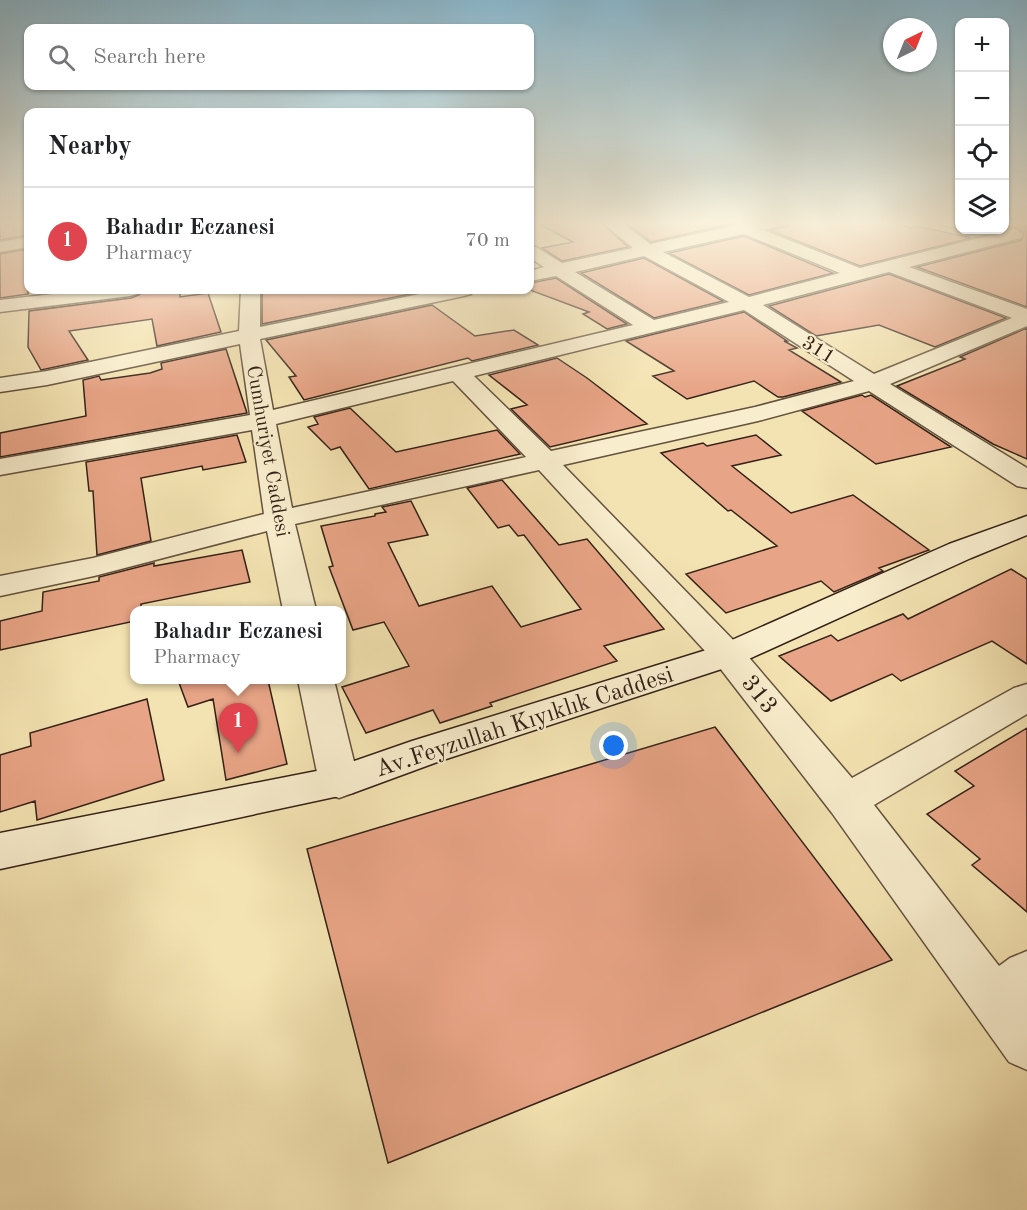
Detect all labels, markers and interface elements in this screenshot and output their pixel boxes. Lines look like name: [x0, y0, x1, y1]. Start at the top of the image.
north arrow: [883, 18, 937, 72]
map controls: [955, 18, 1009, 234]
button: +: [955, 18, 1009, 72]
search box: [24, 24, 534, 90]
icon: search: [45, 41, 78, 74]
text: Search here: [93, 46, 206, 68]
button: −: [955, 72, 1009, 126]
button: locate: [955, 126, 1009, 180]
text: Nearby: [48, 134, 132, 160]
button: layers: [955, 180, 1009, 234]
text: Bahadır Eczanesi: [105, 217, 275, 239]
text: 1: [62, 231, 73, 251]
text: 70 m: [465, 231, 510, 251]
text: Pharmacy: [105, 244, 193, 264]
street label: 311: [798, 333, 838, 368]
street label: Cumhuriyet Caddesi: [242, 364, 292, 539]
popup: [130, 606, 346, 684]
text: Bahadır Eczanesi: [153, 621, 323, 643]
text: Pharmacy: [153, 648, 241, 668]
street label: Av.Feyzullah Kıyıklık Caddesi: [373, 663, 677, 782]
street label: 313: [736, 671, 781, 719]
pin: 1: [218, 704, 258, 753]
your location: [599, 731, 628, 760]

